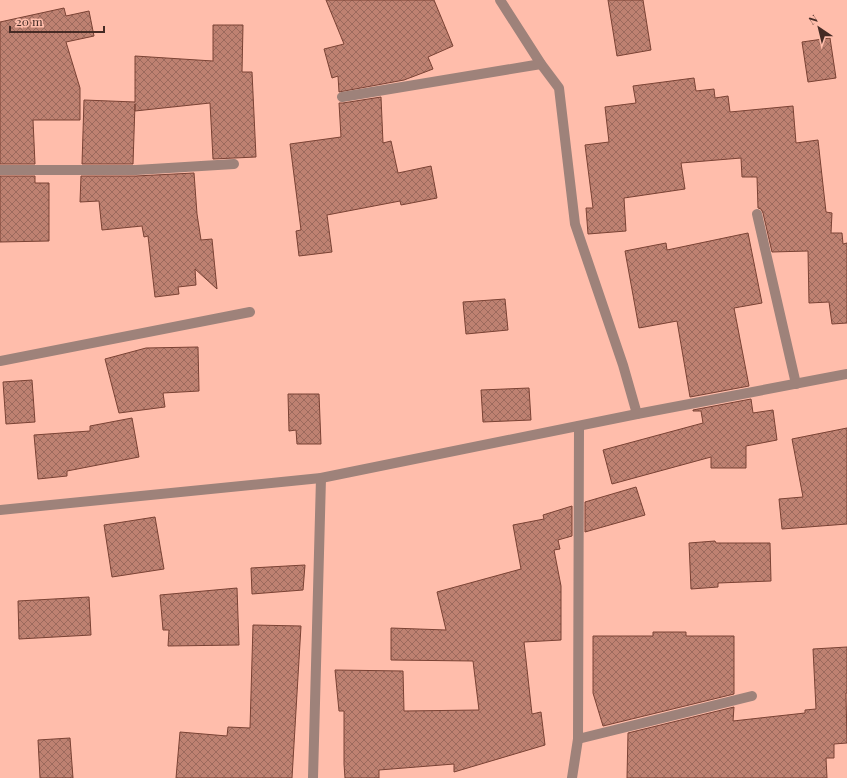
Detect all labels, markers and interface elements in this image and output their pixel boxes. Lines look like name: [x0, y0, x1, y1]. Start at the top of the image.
scale bar: [10, 8, 104, 34]
north arrow: [799, 8, 839, 48]
text: N: [805, 11, 821, 28]
text: 20 m: [16, 13, 43, 29]

